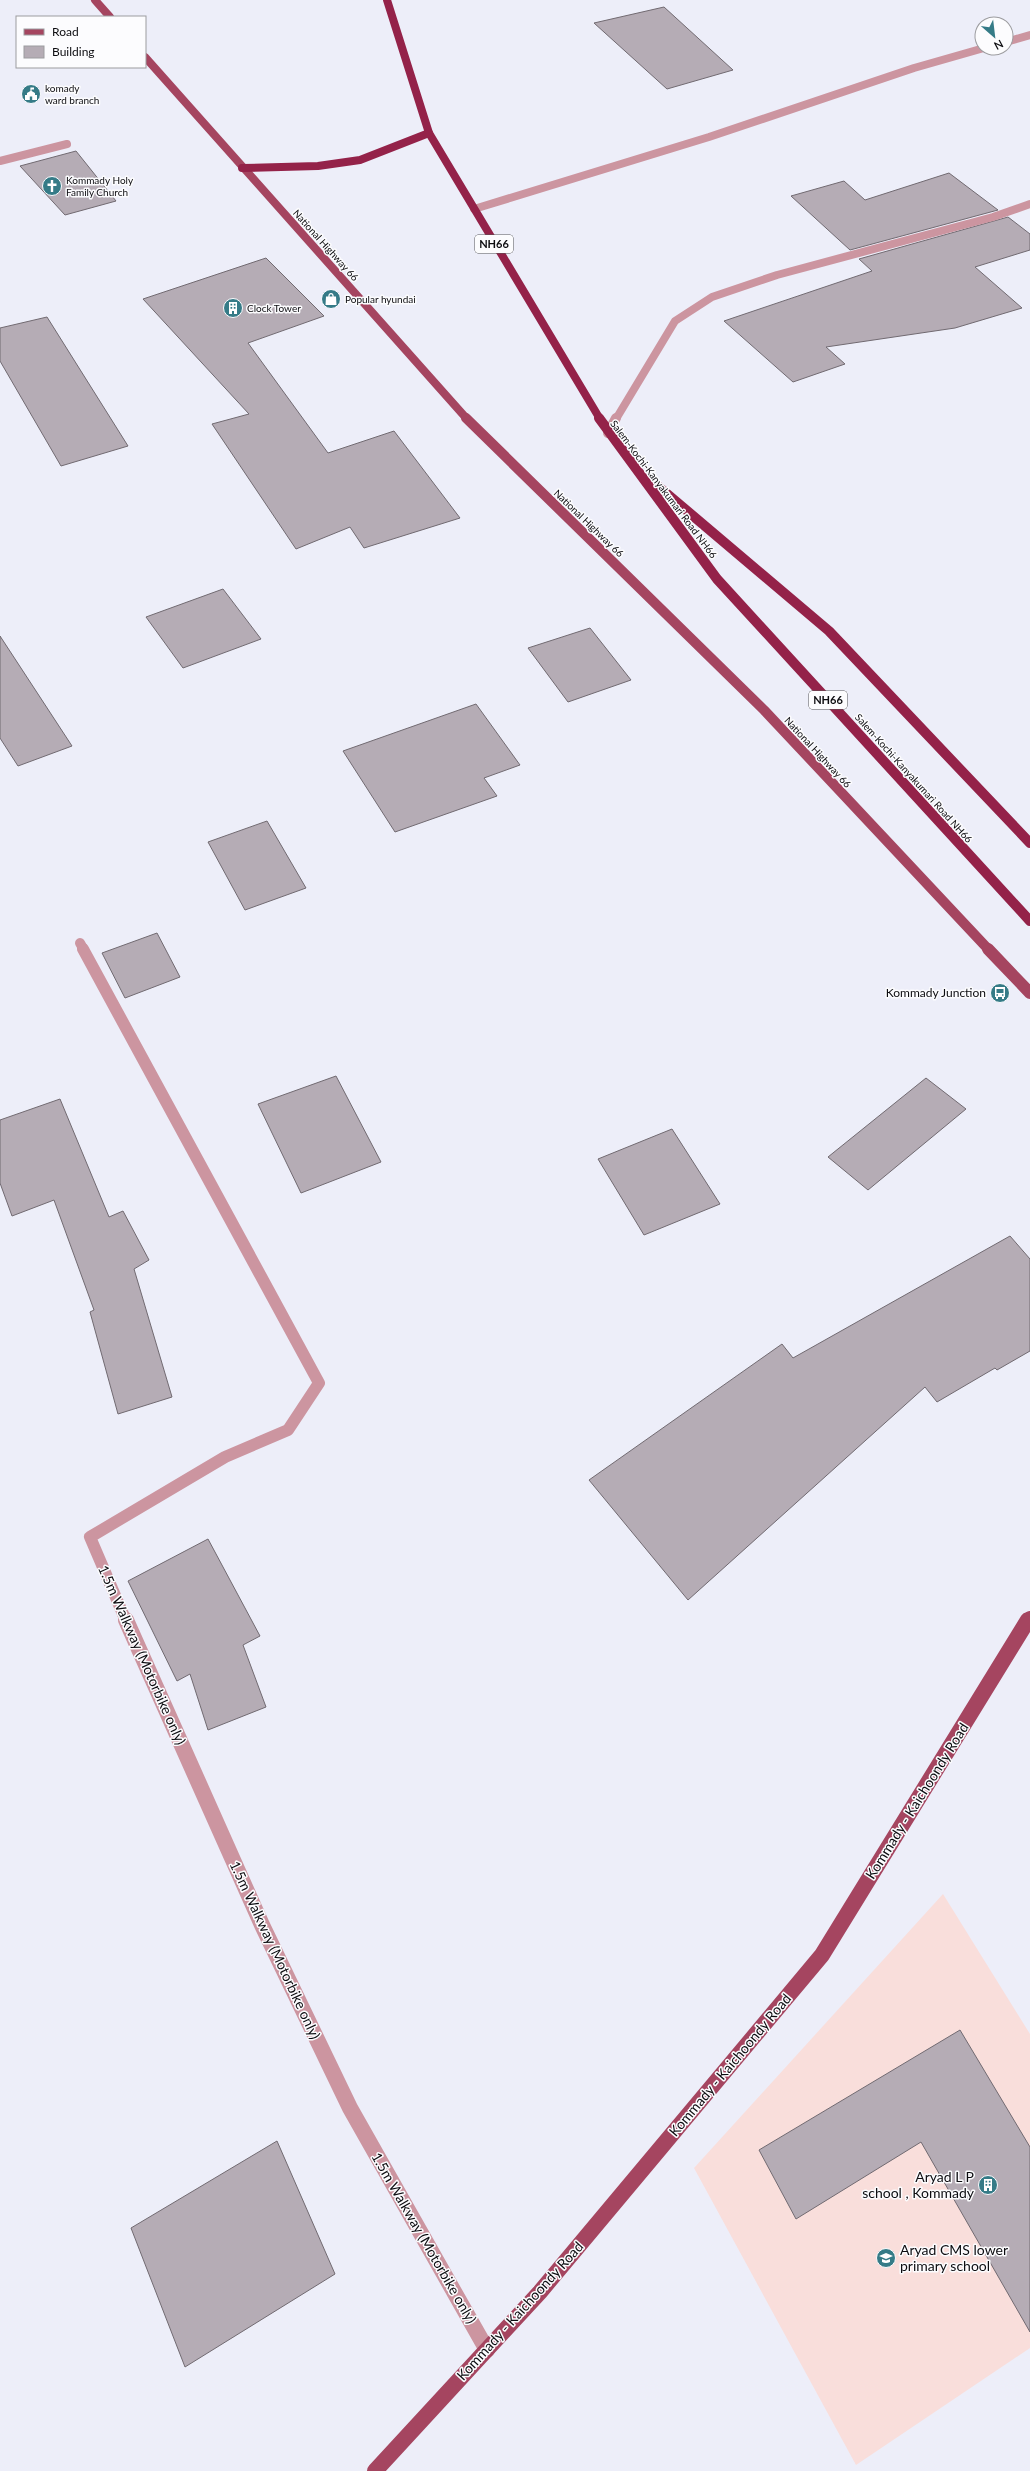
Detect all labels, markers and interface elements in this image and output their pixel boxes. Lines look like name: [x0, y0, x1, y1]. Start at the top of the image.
legend: [16, 16, 146, 68]
north arrow: [974, 16, 1014, 56]
text: Road: [52, 24, 79, 39]
text: N: [992, 38, 1006, 53]
text: Building: [52, 44, 95, 59]
place label: komady ward branch: [45, 82, 99, 106]
public building icon: komady ward branch: [20, 83, 42, 105]
place label: Kommady Holy Family Church: [66, 174, 134, 198]
church icon: Kommady Holy Family Church: [41, 175, 63, 197]
street label: National Highway 66: [291, 207, 361, 283]
road number: NH66: [475, 235, 513, 253]
shop icon: Popular hyundai: [320, 288, 342, 310]
place label: Popular hyundai: [345, 293, 416, 305]
building icon: Clock Tower: [222, 297, 244, 319]
place label: Clock Tower: [247, 302, 301, 314]
street label: Salem-Kochi-Kanyakumari Road NH66: [608, 418, 720, 560]
street label: National Highway 66: [552, 487, 626, 559]
road number: NH66: [809, 691, 847, 709]
street label: Salem-Kochi-Kanyakumari Road NH66: [853, 711, 975, 845]
street label: National Highway 66: [782, 714, 854, 790]
bus stop icon: Kommady Junction: [989, 982, 1011, 1004]
place label: Kommady Junction: [886, 985, 986, 1000]
street label: 1.5m Walkway (Motorbike only): [95, 1562, 190, 1747]
street label: Kommady - Kaichoondy Road: [861, 1720, 972, 1882]
street label: 1.5m Walkway (Motorbike only): [227, 1858, 324, 2042]
street label: Kommady - Kaichoondy Road: [665, 1990, 794, 2139]
street label: 1.5m Walkway (Motorbike only): [368, 2149, 481, 2327]
place label: Aryad L P school , Kommady: [862, 2168, 975, 2201]
building icon: Aryad L P school , Kommady: [977, 2174, 999, 2196]
street label: Kommady - Kaichoondy Road: [453, 2238, 586, 2384]
place label: Aryad CMS lower primary school: [900, 2241, 1008, 2274]
school or university icon: Aryad CMS lower primary school: [875, 2247, 897, 2269]

